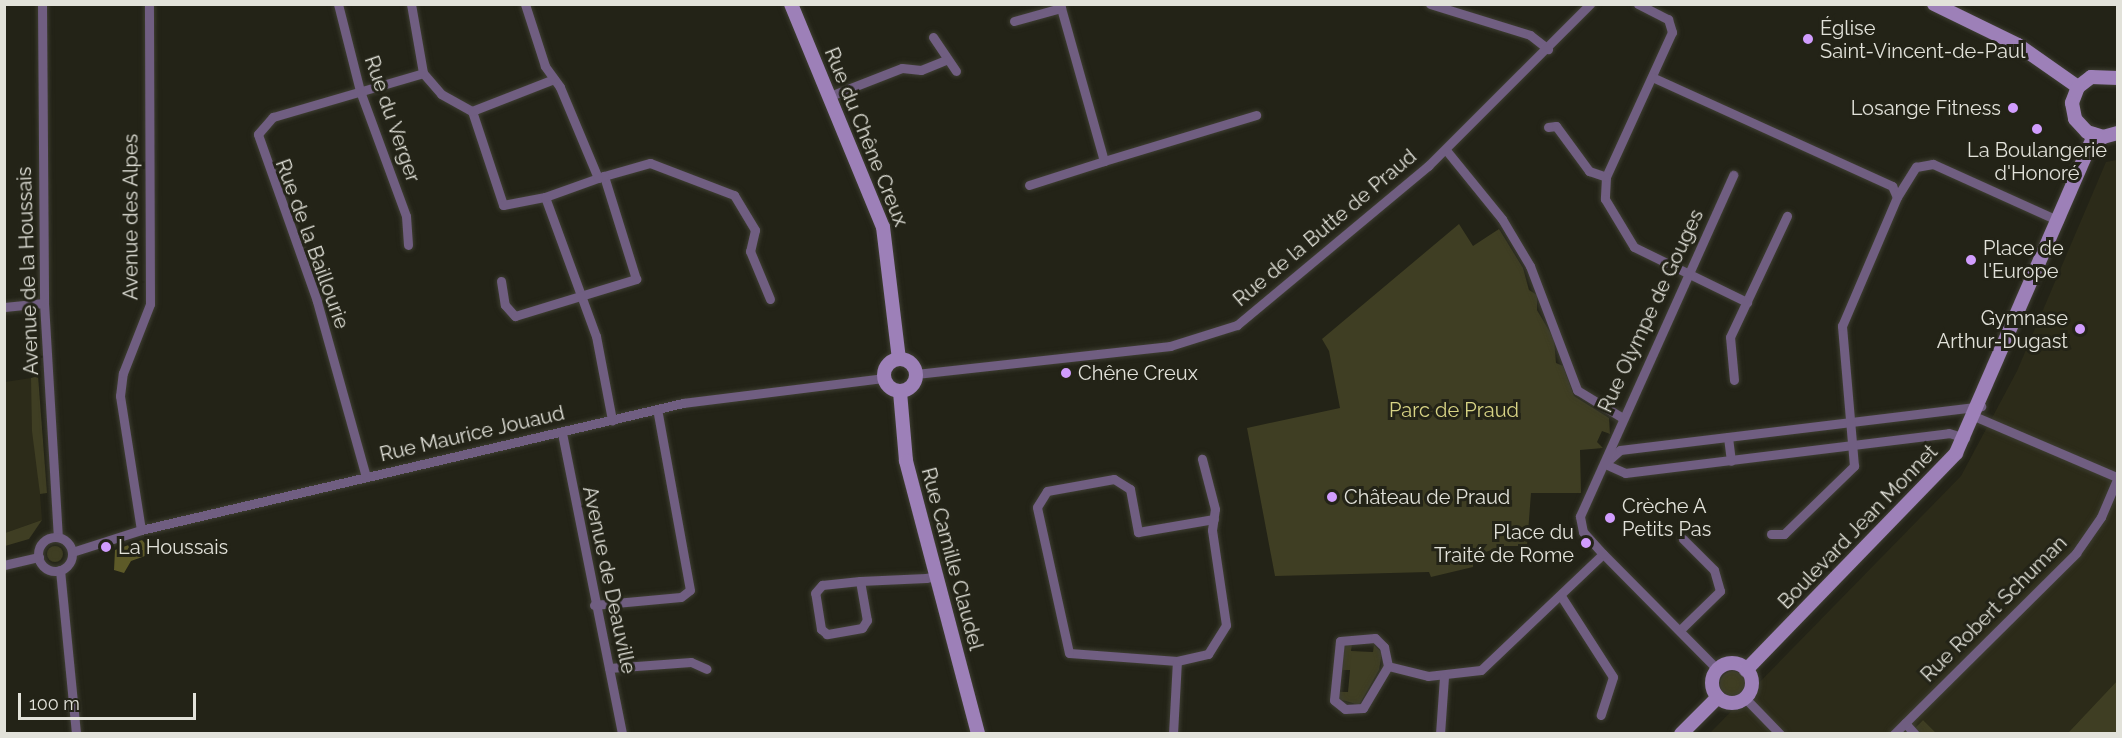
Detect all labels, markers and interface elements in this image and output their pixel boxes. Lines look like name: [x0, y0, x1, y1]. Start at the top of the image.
place label: Église Saint-Vincent-de-Paul: [1820, 16, 2025, 63]
marker: Église Saint-Vincent-de-Paul: [1801, 32, 1815, 46]
street label: Rue du Chêne Creux: [819, 44, 913, 230]
street label: Rue du Verger: [359, 52, 425, 186]
place label: Losange Fitness: [1851, 96, 2001, 120]
marker: Losange Fitness: [2006, 101, 2020, 115]
marker: La Boulangerie d'Honoré: [2030, 122, 2044, 136]
street label: Avenue des Alpes: [119, 134, 143, 300]
place label: La Boulangerie d'Honoré: [1967, 138, 2107, 185]
street label: Rue de la Butte de Praud: [1229, 144, 1421, 312]
street label: Rue de la Baillourie: [270, 156, 354, 332]
street label: Avenue de la Houssais: [12, 166, 44, 376]
street label: Rue Olympe de Gouges: [1593, 206, 1709, 416]
place label: Place de l'Europe: [1983, 237, 2064, 284]
marker: Place de l'Europe: [1964, 253, 1978, 267]
place label: Gymnase Arthur-Dugast: [1937, 306, 2068, 353]
marker: Gymnase Arthur-Dugast: [2073, 322, 2087, 336]
place label: Chêne Creux: [1078, 361, 1198, 385]
marker: Chêne Creux: [1059, 366, 1073, 380]
park label: Parc de Praud: [1389, 398, 1519, 422]
street label: Rue Maurice Jouaud: [377, 401, 567, 467]
street label: Boulevard Jean Monnet: [1773, 440, 1943, 614]
street label: Rue Camille Claudel: [916, 465, 988, 653]
street label: Avenue de Deauville: [577, 484, 641, 676]
place label: Château de Praud: [1344, 485, 1510, 509]
marker: Château de Praud: [1325, 490, 1339, 504]
place label: Crèche A Petits Pas: [1622, 494, 1711, 541]
marker: Crèche A Petits Pas: [1603, 511, 1617, 525]
place label: Place du Traité de Rome: [1434, 520, 1574, 567]
street label: Rue Robert Schuman: [1916, 531, 2072, 687]
place label: La Houssais: [118, 535, 228, 559]
marker: Place du Traité de Rome: [1579, 536, 1593, 550]
marker: La Houssais: [99, 540, 113, 554]
scale bar: [21, 681, 200, 719]
text: 100 m: [29, 693, 80, 714]

